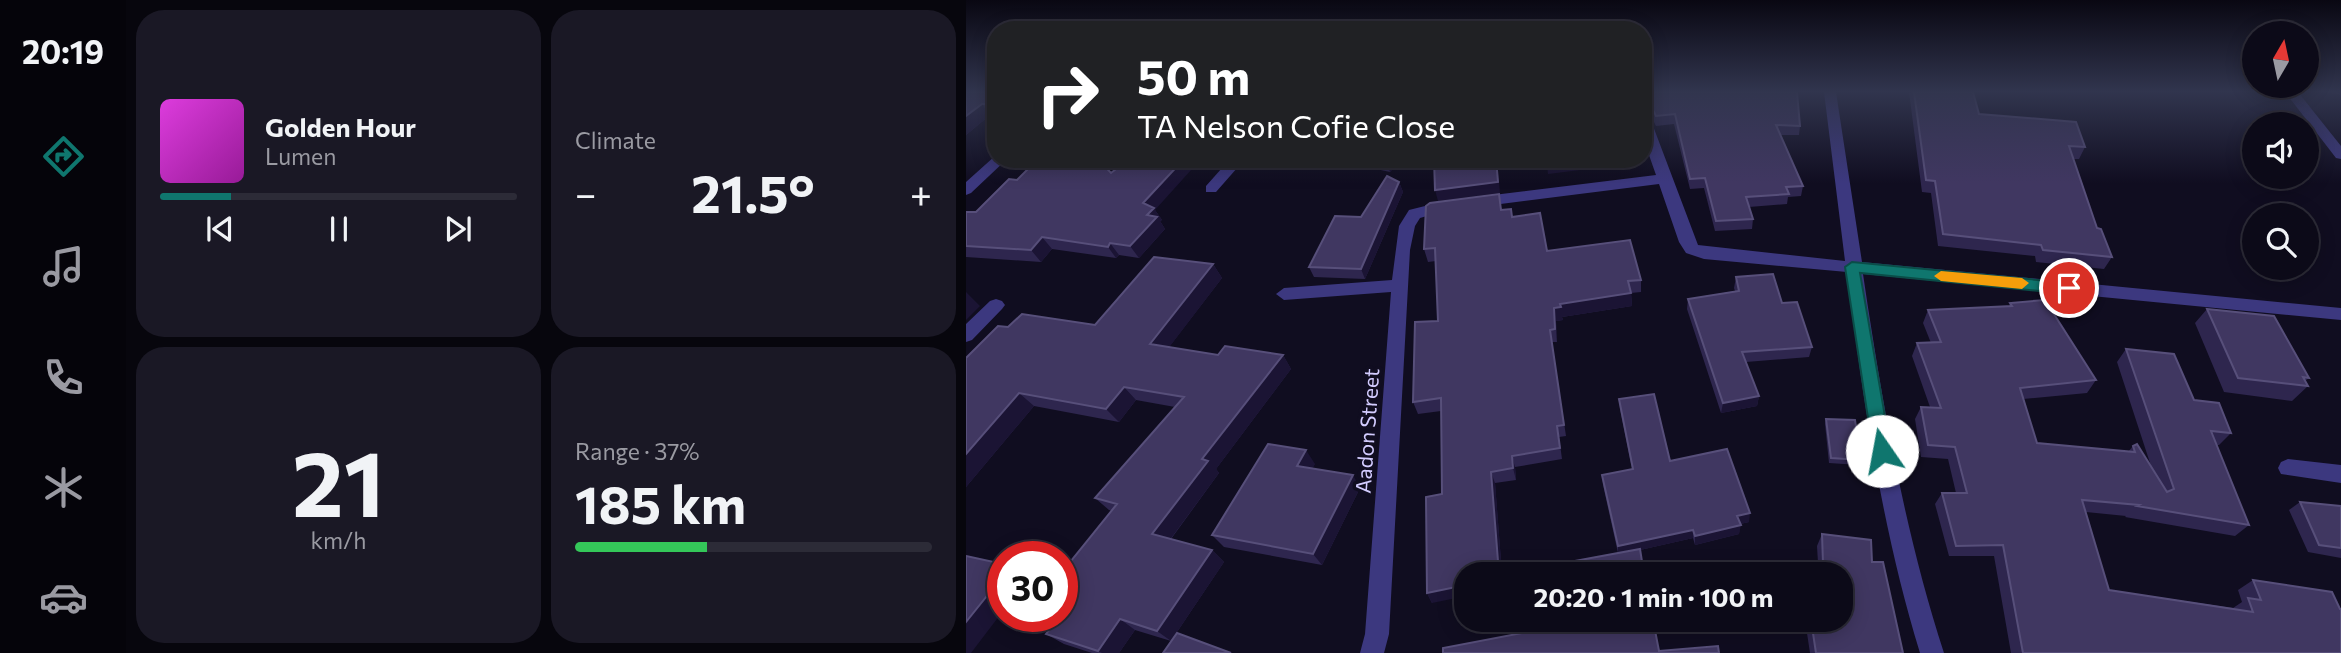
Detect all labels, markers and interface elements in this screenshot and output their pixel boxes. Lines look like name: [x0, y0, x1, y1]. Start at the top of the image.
north arrow: [2242, 21, 2319, 98]
map controls: [2242, 21, 2319, 280]
text: 20:19: [22, 31, 104, 71]
text: 50 m: [1137, 45, 1250, 105]
icon: right: [1022, 49, 1113, 140]
text: TA Nelson Cofie Close: [1137, 105, 1455, 145]
text: Golden Hour: [265, 111, 416, 142]
button: sound: [2242, 112, 2319, 189]
text: Climate: [575, 126, 656, 154]
icon: directions: [39, 132, 88, 181]
text: Lumen: [265, 142, 336, 170]
text: 21.5°: [691, 160, 815, 224]
text: −: [575, 169, 597, 216]
text: +: [910, 169, 932, 216]
button: search: [2242, 203, 2319, 280]
icon: previous: [201, 210, 239, 248]
icon: pause: [320, 210, 358, 248]
icon: next: [439, 210, 477, 248]
icon: music: [39, 242, 88, 291]
pin: [2039, 258, 2099, 318]
icon: arrive: [2050, 269, 2088, 307]
icon: phone: [39, 353, 88, 402]
street label: Aadon Street: [1350, 367, 1383, 494]
position arrow: [1845, 414, 1919, 488]
text: 21: [292, 424, 385, 536]
text: Range · 37%: [575, 437, 700, 465]
icon: climate: [39, 463, 88, 512]
text: 185 km: [575, 471, 746, 535]
text: km/h: [311, 526, 366, 554]
speed limit sign: 30: [987, 541, 1078, 632]
icon: car: [39, 573, 88, 622]
text: 20:20 · 1 min · 100 m: [1534, 581, 1773, 612]

